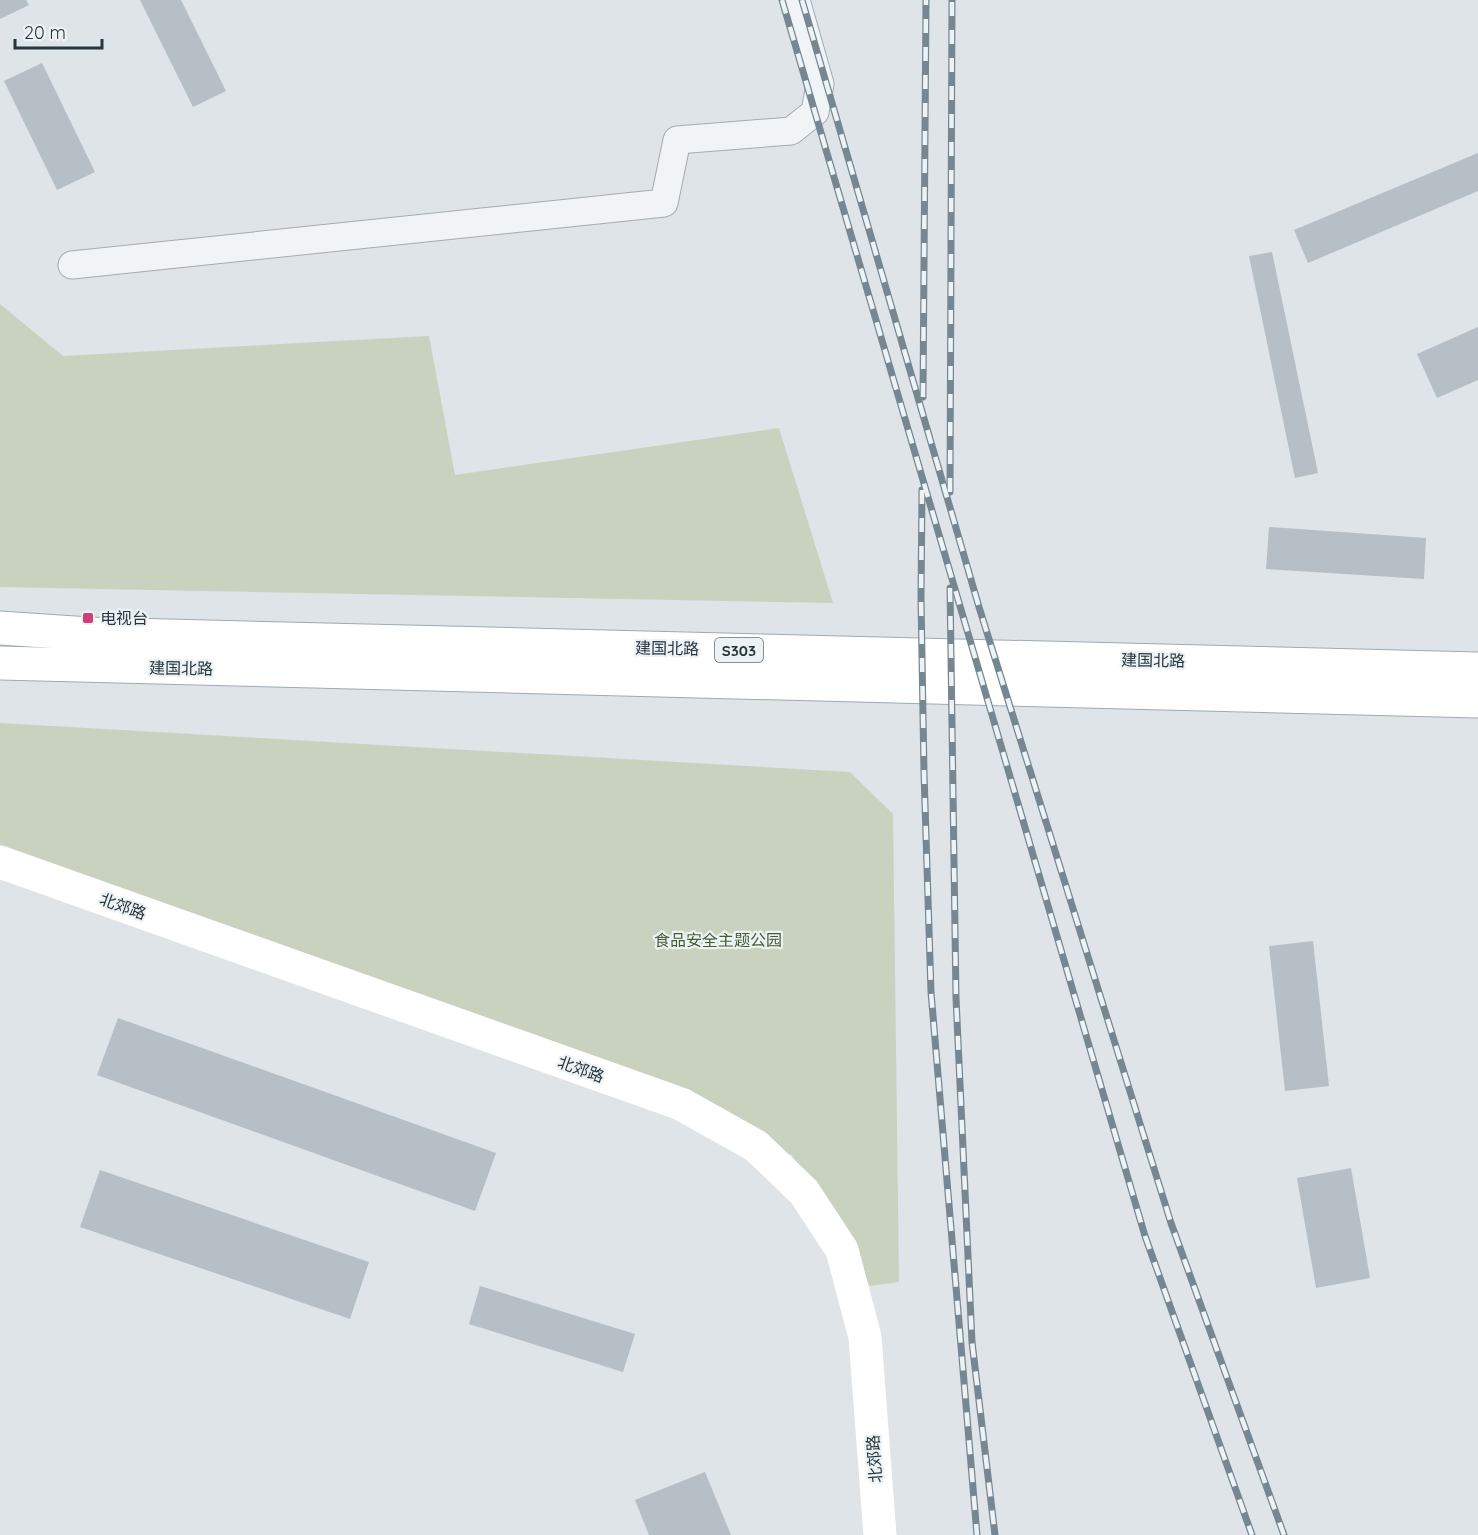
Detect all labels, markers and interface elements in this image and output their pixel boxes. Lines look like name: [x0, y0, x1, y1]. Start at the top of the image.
scale bar: [15, 12, 102, 50]
text: 20 m: [24, 21, 66, 44]
place label: 电视台: [100, 608, 148, 628]
marker: 电视台: [81, 611, 95, 625]
street label: 建国北路: [635, 637, 699, 659]
road number: S303: [715, 638, 763, 662]
street label: 建国北路: [1121, 649, 1185, 671]
street label: 建国北路: [149, 657, 213, 679]
street label: 北郊路: [97, 888, 149, 924]
park label: 食品安全主题公园: [654, 930, 782, 950]
street label: 北郊路: [555, 1051, 607, 1087]
street label: 北郊路: [862, 1434, 886, 1484]

